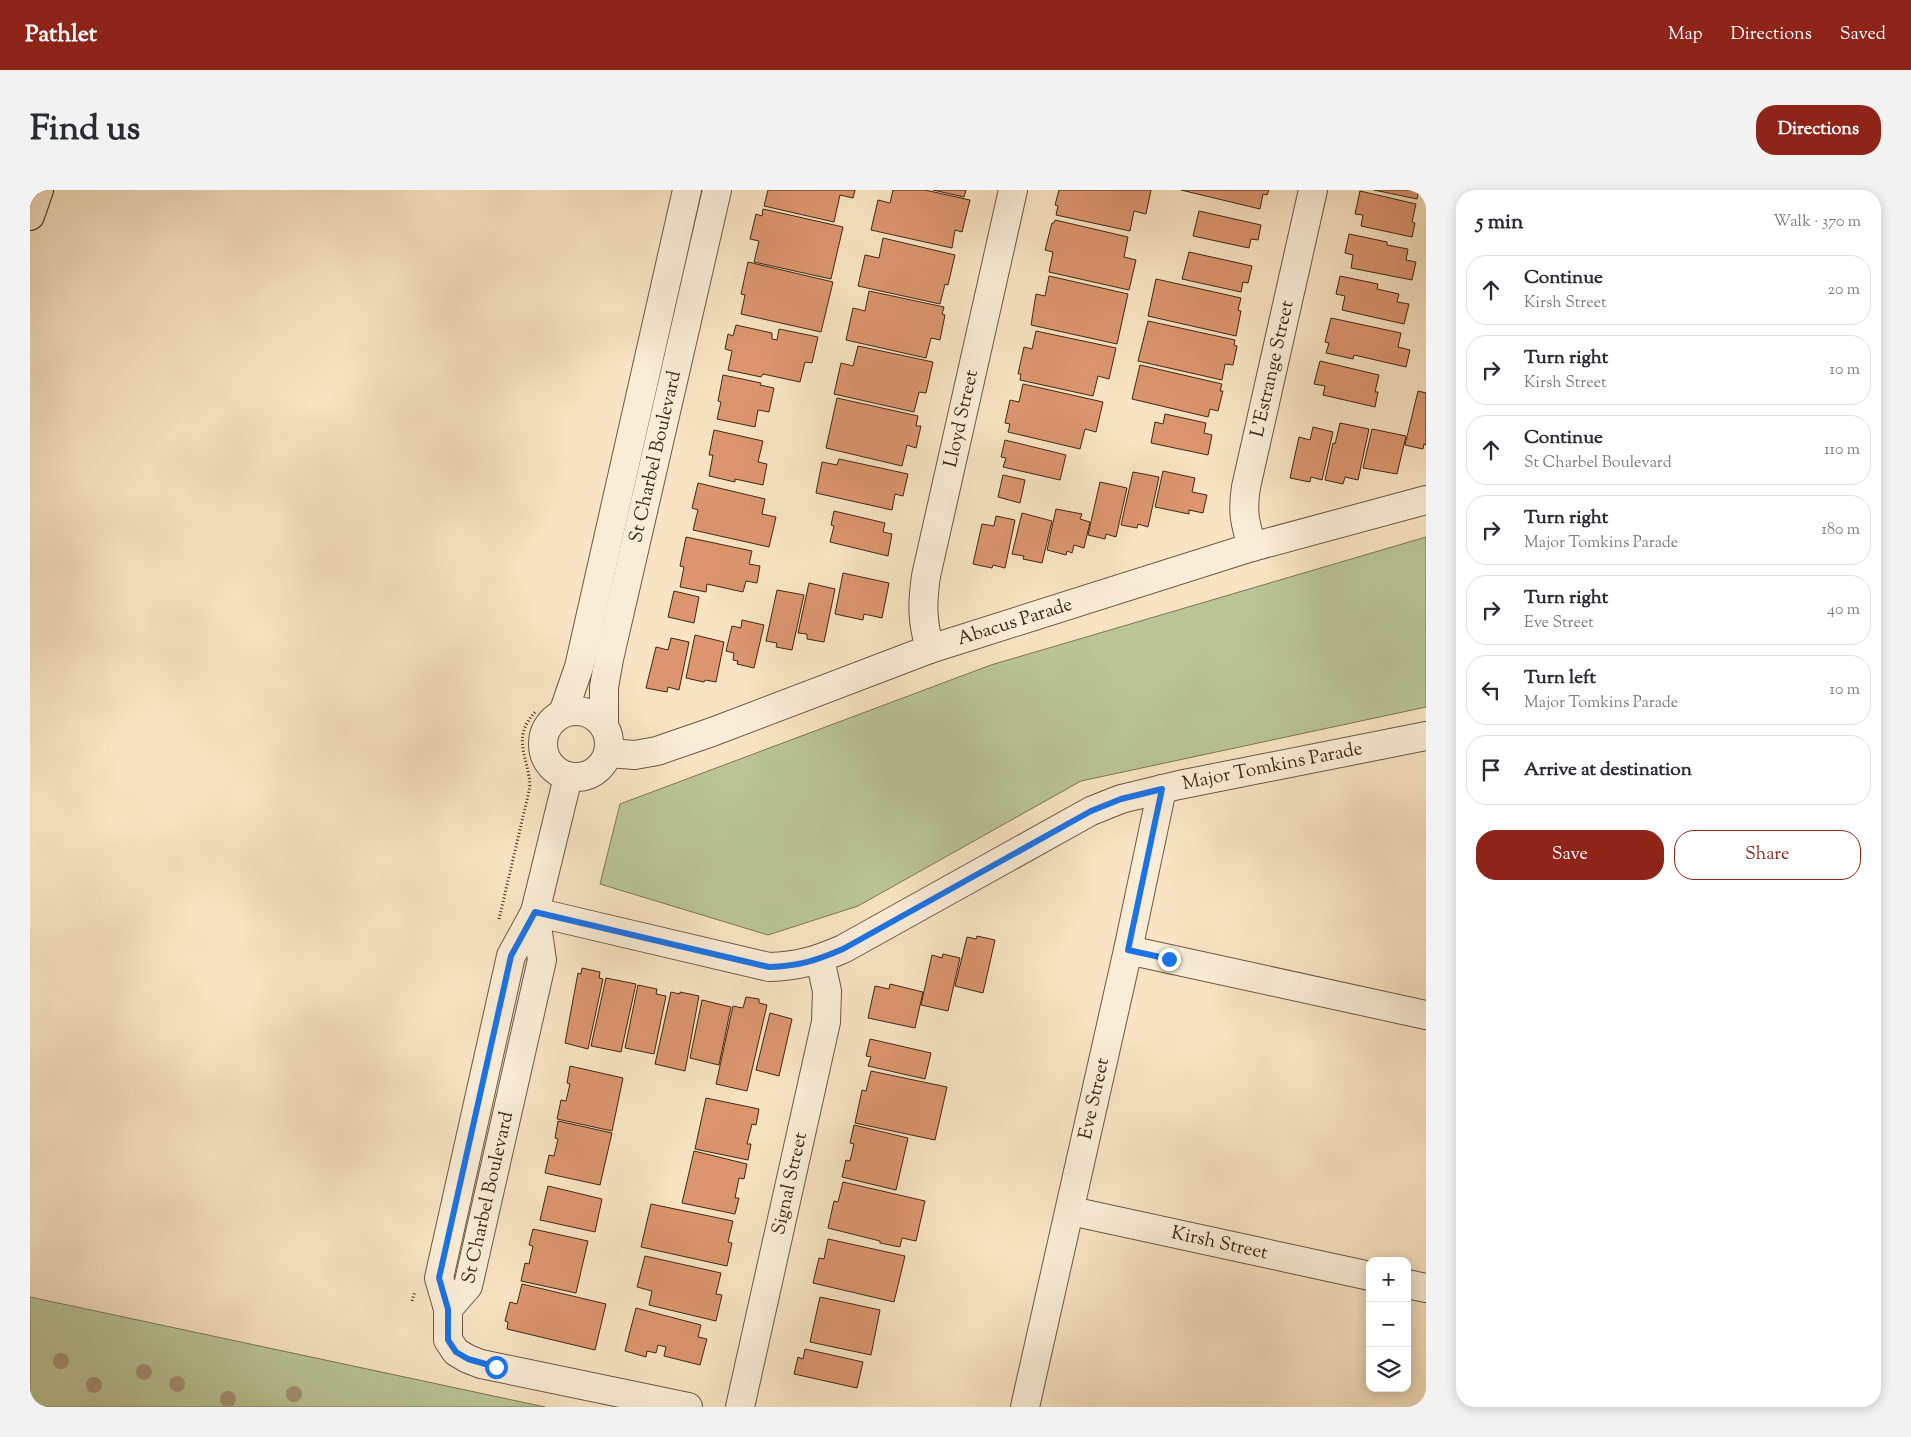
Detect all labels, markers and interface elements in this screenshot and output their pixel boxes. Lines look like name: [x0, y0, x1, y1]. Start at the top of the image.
text: Pathlet: [25, 18, 97, 52]
text: Map: [1668, 22, 1703, 48]
text: Directions: [1731, 22, 1812, 48]
text: Saved: [1840, 22, 1886, 48]
text: Find us: [30, 105, 140, 156]
button: Directions: [1756, 105, 1881, 155]
text: 5 min: [1476, 208, 1523, 238]
text: Walk · 370 m: [1773, 211, 1861, 234]
text: Continue: [1524, 265, 1603, 292]
icon: ahead: [1477, 276, 1505, 304]
text: 20 m: [1827, 279, 1860, 302]
text: Kirsh Street: [1524, 292, 1606, 315]
street label: L'Estrange Street: [1244, 297, 1301, 440]
text: Turn right: [1524, 345, 1608, 372]
icon: right: [1477, 356, 1505, 384]
text: 10 m: [1830, 359, 1860, 382]
street label: Lloyd Street: [937, 367, 986, 470]
street label: St Charbel Boulevard: [623, 368, 689, 545]
text: Kirsh Street: [1524, 372, 1606, 395]
text: Continue: [1524, 425, 1603, 452]
icon: ahead: [1477, 436, 1505, 464]
text: 110 m: [1824, 439, 1860, 462]
text: St Charbel Boulevard: [1524, 452, 1672, 475]
text: Turn right: [1524, 505, 1608, 532]
icon: right: [1477, 516, 1505, 544]
text: 180 m: [1821, 519, 1860, 542]
text: Major Tomkins Parade: [1524, 532, 1678, 555]
text: Turn right: [1524, 585, 1608, 612]
street label: Abacus Parade: [954, 591, 1076, 653]
icon: right: [1477, 596, 1505, 624]
text: 40 m: [1827, 599, 1860, 622]
text: Eve Street: [1524, 612, 1594, 635]
text: Turn left: [1524, 665, 1596, 692]
icon: left: [1477, 676, 1505, 704]
text: 10 m: [1830, 679, 1860, 702]
text: Major Tomkins Parade: [1524, 692, 1678, 715]
street label: Major Tomkins Parade: [1180, 735, 1365, 798]
icon: arrive: [1477, 756, 1505, 784]
text: Arrive at destination: [1524, 757, 1692, 784]
button: Save: [1476, 830, 1664, 880]
button: Share: [1674, 830, 1861, 880]
route end: [1158, 948, 1181, 971]
street label: Eve Street: [1072, 1055, 1117, 1142]
street label: St Charbel Boulevard: [455, 1109, 521, 1286]
street label: Signal Street: [765, 1129, 815, 1237]
street label: Kirsh Street: [1169, 1220, 1271, 1267]
map controls: [1366, 1257, 1411, 1392]
button: +: [1366, 1257, 1411, 1302]
button: −: [1366, 1302, 1411, 1347]
button: layers: [1366, 1347, 1411, 1392]
route start: [485, 1356, 508, 1379]

